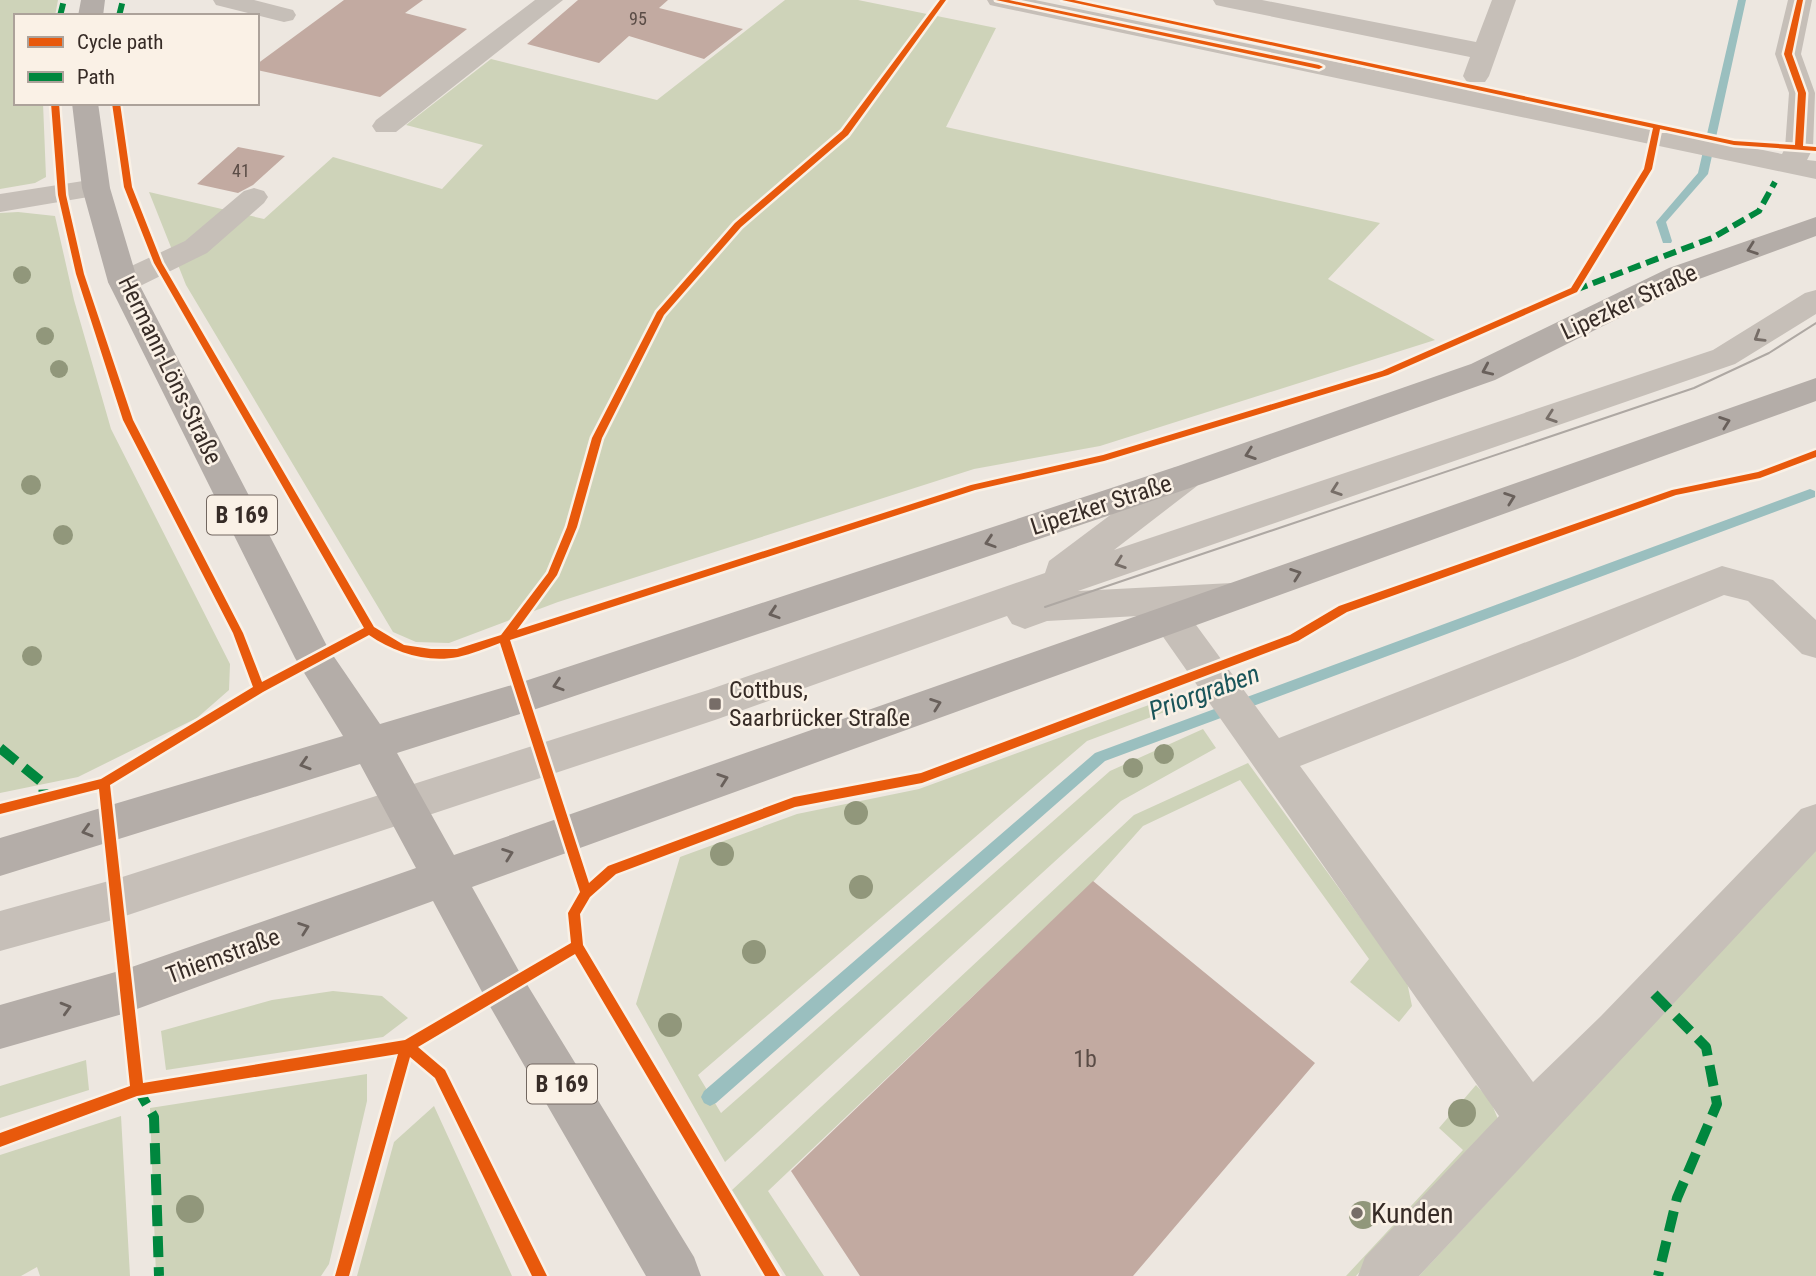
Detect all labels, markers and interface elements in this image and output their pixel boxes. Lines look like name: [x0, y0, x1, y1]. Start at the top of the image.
house number: 95: [629, 8, 647, 29]
legend: [14, 14, 259, 105]
text: Cycle path: [77, 30, 163, 54]
text: Path: [77, 65, 115, 89]
house number: 41: [232, 160, 250, 181]
one-way arrow: [1746, 241, 1758, 255]
street label: Lipezker Straße: [1557, 258, 1701, 346]
street label: Hermann-Löns-Straße: [112, 271, 228, 469]
one-way arrow: [1753, 329, 1766, 342]
one-way arrow: [1482, 362, 1494, 376]
one-way arrow: [1546, 409, 1558, 423]
one-way arrow: [1718, 416, 1730, 430]
one-way arrow: [1244, 446, 1256, 460]
street label: Lipezker Straße: [1027, 469, 1175, 541]
one-way arrow: [1330, 482, 1342, 496]
one-way arrow: [1504, 492, 1516, 506]
road number: B 169: [207, 495, 277, 534]
one-way arrow: [984, 533, 996, 548]
one-way arrow: [1115, 555, 1127, 569]
one-way arrow: [1289, 568, 1302, 582]
one-way arrow: [769, 605, 781, 620]
water label: Priorgraben: [1144, 658, 1264, 726]
place label: Cottbus, Saarbrücker Straße: [729, 676, 910, 732]
one-way arrow: [553, 677, 565, 691]
marker: Cottbus, Saarbrücker Straße: [707, 696, 723, 712]
one-way arrow: [930, 698, 942, 712]
one-way arrow: [299, 755, 311, 770]
one-way arrow: [716, 773, 728, 787]
one-way arrow: [82, 823, 94, 838]
one-way arrow: [501, 848, 513, 862]
street label: Thiemstraße: [162, 922, 284, 990]
one-way arrow: [298, 922, 310, 936]
one-way arrow: [60, 1002, 72, 1017]
house number: 1b: [1073, 1045, 1097, 1073]
road number: B 169: [527, 1064, 597, 1104]
place label: Kunden: [1371, 1197, 1454, 1230]
marker: Kunden: [1349, 1205, 1365, 1221]

